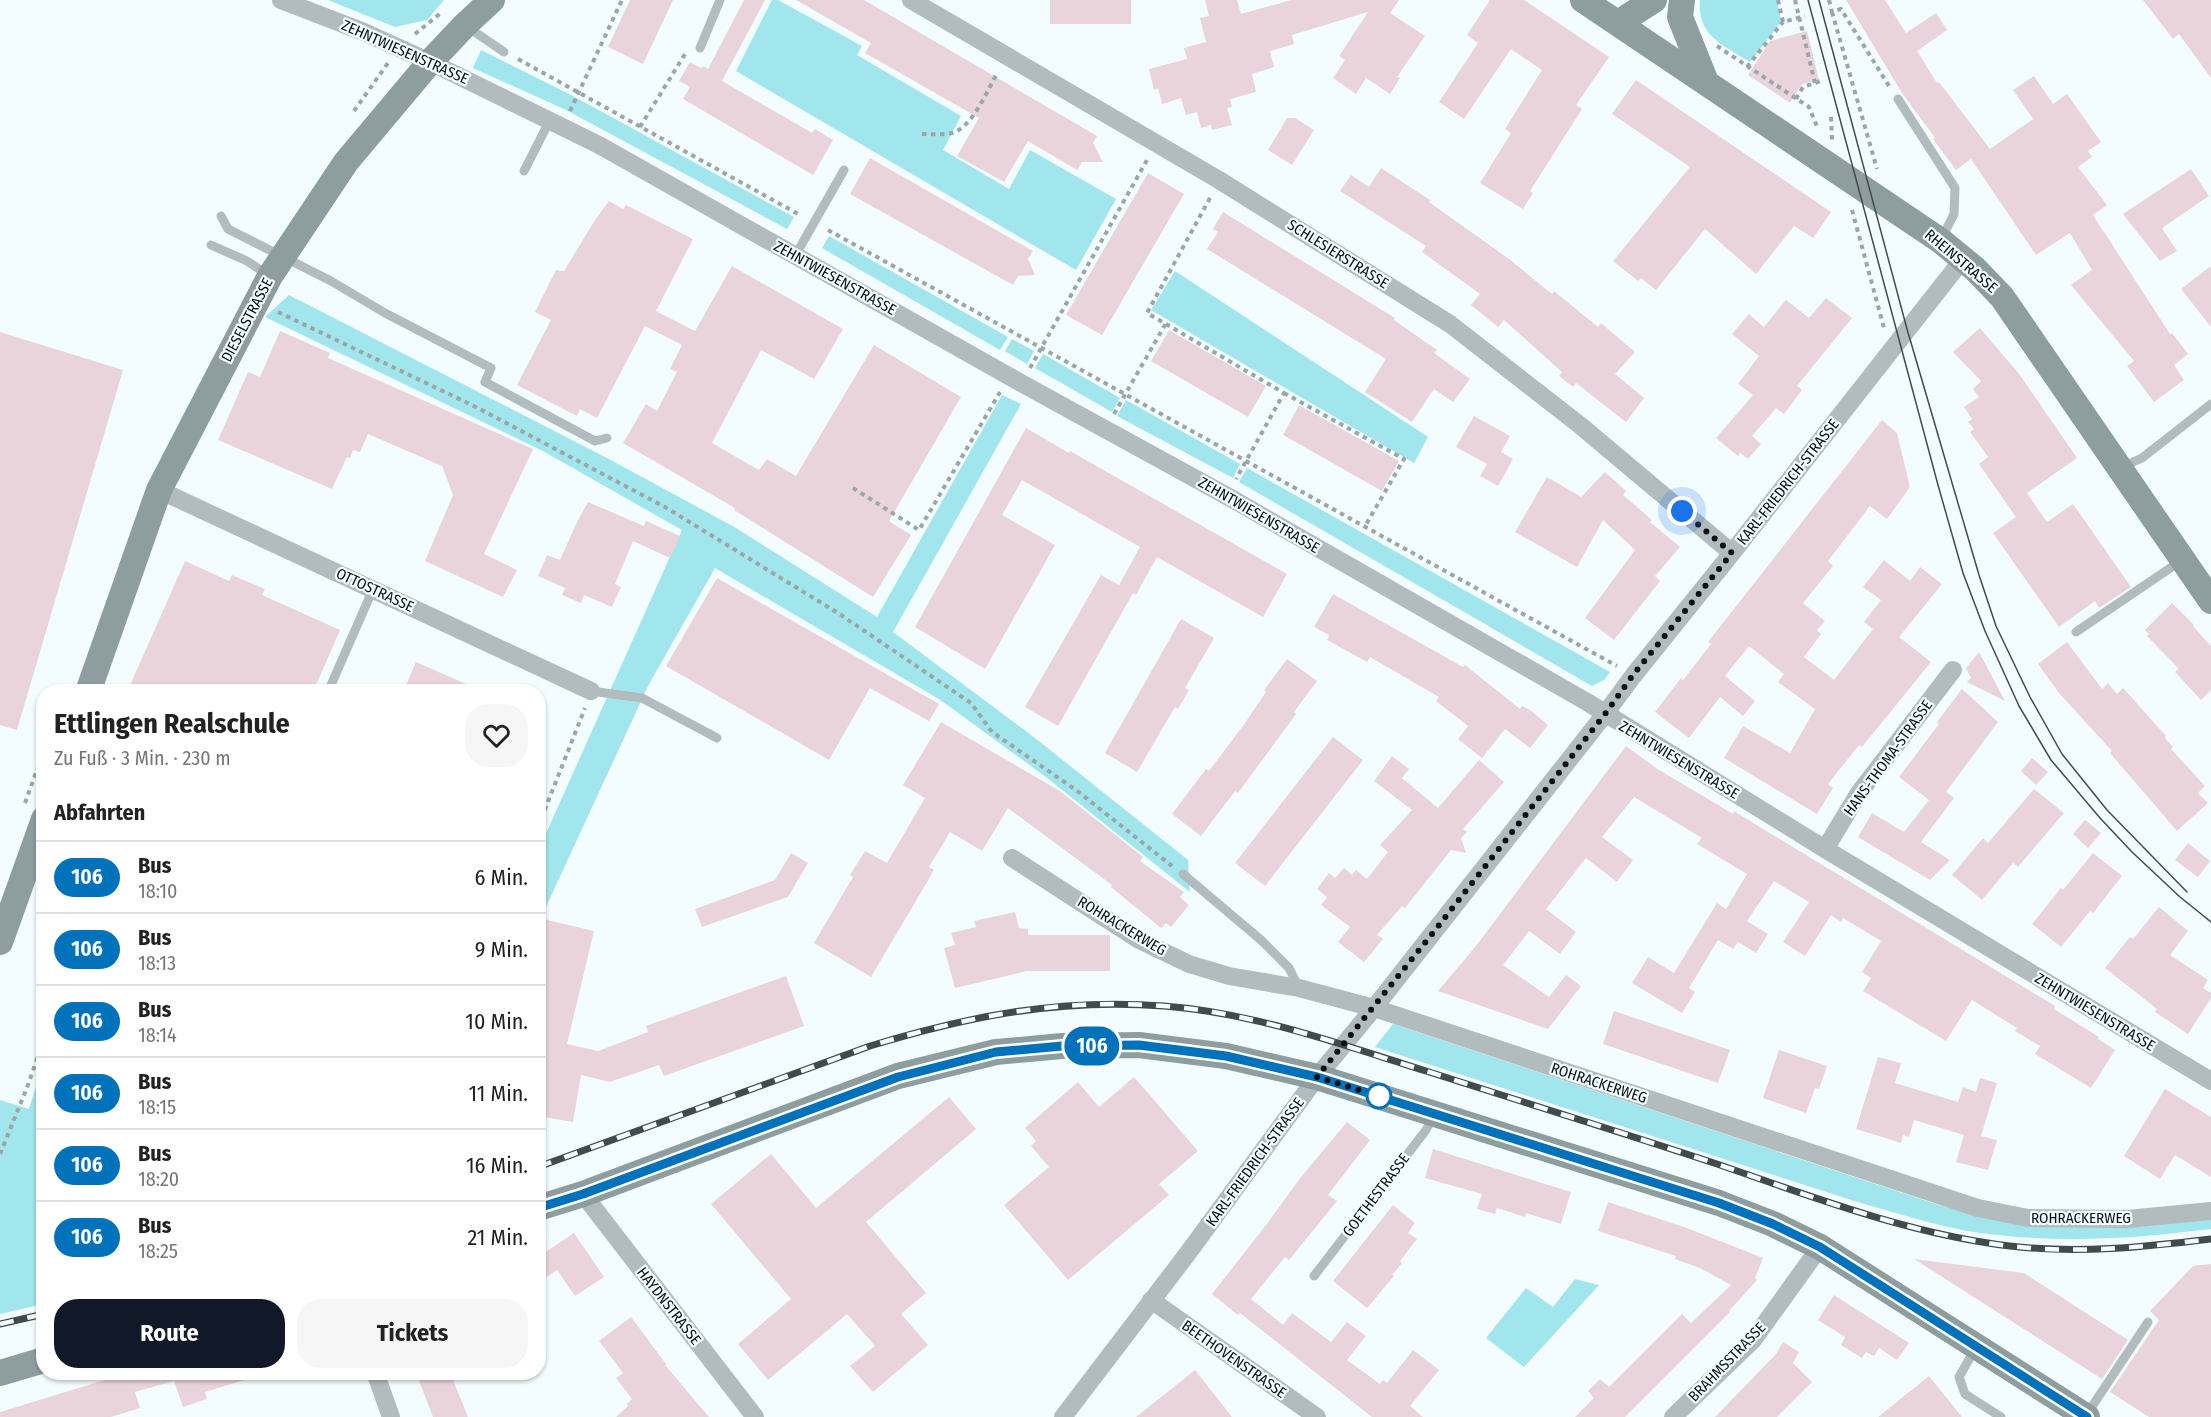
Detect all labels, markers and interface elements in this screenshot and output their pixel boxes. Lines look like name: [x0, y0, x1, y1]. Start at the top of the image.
street label: ZEHNTWIESENSTRASSE: [339, 16, 471, 88]
street label: SCHLESIERSTRASSE: [1284, 216, 1392, 292]
street label: RHEINSTRASSE: [1921, 225, 2001, 297]
street label: ZEHNTWIESENSTRASSE: [771, 237, 899, 319]
street label: DIESELSTRASSE: [217, 275, 277, 365]
street label: KARL-FRIEDRICH-STRASSE: [1733, 415, 1843, 549]
street label: ZEHNTWIESENSTRASSE: [1195, 473, 1323, 557]
your location: [1667, 496, 1697, 526]
street label: OTTOSTRASSE: [333, 564, 417, 616]
street label: HANS-THOMA-STRASSE: [1840, 697, 1936, 819]
button: heart: [465, 704, 528, 767]
text: Ettlingen Realschule: [54, 707, 290, 740]
street label: ZEHNTWIESENSTRASSE: [1616, 717, 1742, 803]
text: Zu Fuß · 3 Min. · 230 m: [54, 746, 231, 770]
text: Abfahrten: [54, 799, 145, 826]
text: Bus: [138, 852, 171, 879]
text: 106: [71, 864, 103, 890]
text: 6 Min.: [474, 864, 528, 891]
text: 18:10: [138, 879, 177, 903]
street label: ROHRACKERWEG: [1075, 893, 1169, 959]
text: Bus: [138, 924, 171, 951]
text: 106: [71, 936, 103, 962]
text: 9 Min.: [475, 936, 528, 963]
text: 18:13: [138, 951, 176, 975]
street label: ZEHNTWIESENSTRASSE: [2032, 969, 2158, 1055]
text: Bus: [138, 996, 171, 1023]
text: 106: [71, 1008, 103, 1034]
text: 10 Min.: [465, 1008, 528, 1035]
text: 18:14: [138, 1023, 177, 1047]
line badge: 106: [1058, 1026, 1126, 1066]
text: 106: [1076, 1033, 1108, 1059]
street label: ROHRACKERWEG: [1549, 1059, 1649, 1107]
text: Bus: [138, 1068, 171, 1095]
text: 106: [71, 1080, 103, 1106]
text: 11 Min.: [469, 1080, 528, 1107]
unlabelled marker: [1366, 1083, 1392, 1109]
street label: KARL-FRIEDRICH-STRASSE: [1202, 1094, 1308, 1230]
text: 18:15: [138, 1095, 176, 1119]
text: Bus: [138, 1140, 171, 1167]
street label: GOETHESTRASSE: [1339, 1150, 1413, 1240]
text: 106: [71, 1152, 103, 1178]
text: 16 Min.: [466, 1152, 528, 1179]
text: 18:20: [138, 1167, 179, 1191]
street label: ROHRACKERWEG: [2031, 1209, 2131, 1227]
text: Bus: [138, 1212, 171, 1239]
text: 106: [71, 1224, 103, 1250]
text: 21 Min.: [468, 1224, 528, 1251]
text: 18:25: [138, 1239, 178, 1263]
street label: HAYDNSTRASSE: [633, 1264, 705, 1348]
button: Route: [54, 1299, 285, 1368]
button: Tickets: [297, 1299, 528, 1368]
street label: BEETHOVENSTRASSE: [1178, 1316, 1290, 1402]
street label: BRAHMSSTRASSE: [1685, 1319, 1769, 1405]

